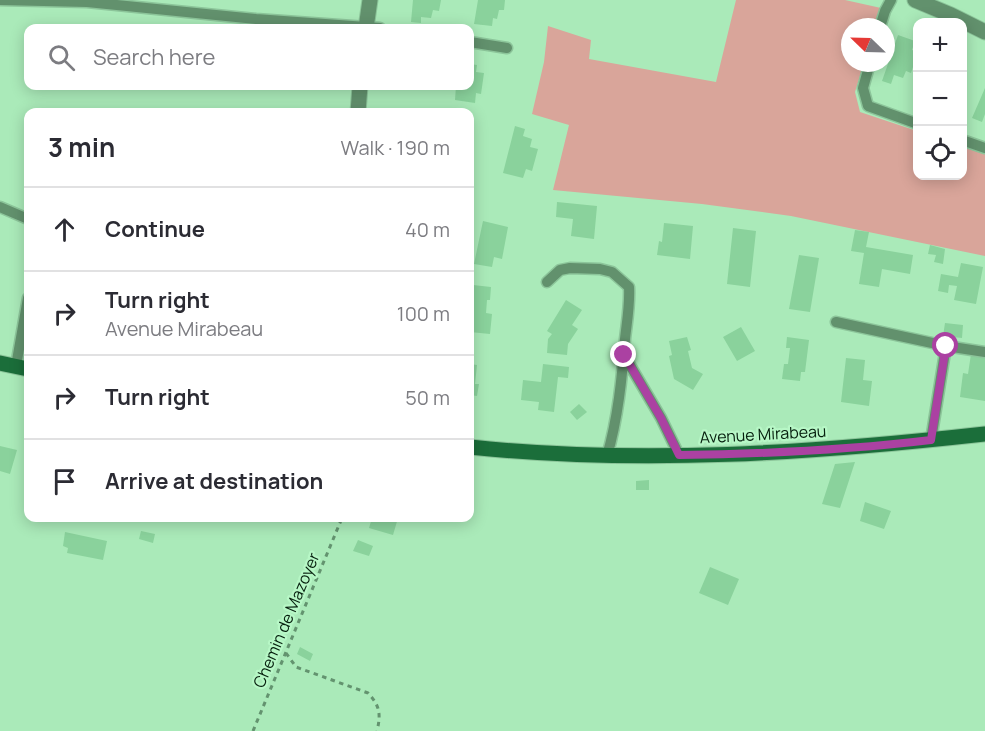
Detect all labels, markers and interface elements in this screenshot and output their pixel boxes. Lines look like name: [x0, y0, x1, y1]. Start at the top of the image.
north arrow: [841, 18, 895, 72]
map controls: [913, 18, 967, 180]
button: +: [913, 18, 967, 72]
search box: [24, 24, 474, 90]
icon: search: [45, 41, 78, 74]
text: Search here: [93, 42, 215, 72]
button: −: [913, 72, 967, 126]
button: locate: [913, 126, 967, 180]
text: 3 min: [48, 129, 115, 165]
text: Walk · 190 m: [341, 134, 450, 161]
icon: ahead: [48, 213, 81, 246]
text: Continue: [105, 214, 205, 244]
text: 40 m: [405, 216, 450, 243]
text: Turn right: [105, 285, 210, 315]
icon: right: [48, 297, 81, 330]
text: 100 m: [397, 300, 450, 327]
text: Avenue Mirabeau: [105, 315, 263, 342]
route start: [932, 332, 958, 358]
route end: [610, 341, 636, 367]
icon: right: [48, 381, 81, 414]
text: Turn right: [105, 382, 210, 412]
text: 50 m: [405, 384, 450, 411]
street label: Avenue Mirabeau: [699, 420, 827, 448]
icon: arrive: [48, 465, 81, 498]
text: Arrive at destination: [105, 466, 323, 496]
street label: Chemin de Mazoyer: [248, 549, 324, 691]

